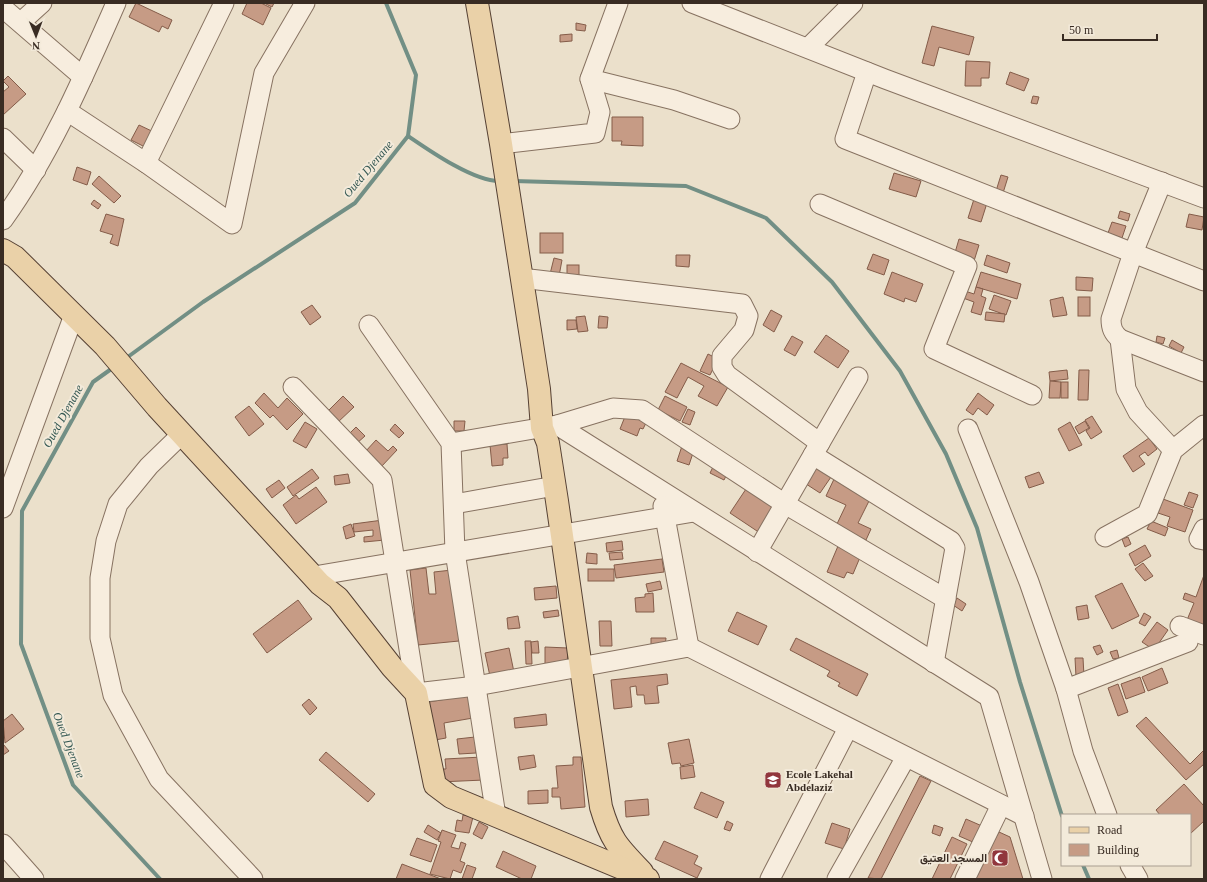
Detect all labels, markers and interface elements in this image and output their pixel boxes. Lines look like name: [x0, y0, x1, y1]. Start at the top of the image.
north arrow: [16, 16, 56, 56]
scale bar: [1063, 16, 1157, 42]
text: 50 m: [1069, 23, 1094, 37]
text: N: [32, 40, 40, 52]
water label: Oued Djenane: [340, 137, 396, 200]
water label: Oued Djenane: [40, 382, 86, 450]
water label: Oued Djenane: [50, 710, 88, 781]
place label: Ecole Lakehal Abdelaziz: [786, 768, 853, 793]
school or university icon: Ecole Lakehal Abdelaziz: [763, 770, 783, 790]
legend: [1061, 814, 1191, 866]
text: Road: [1097, 823, 1122, 837]
text: Building: [1097, 843, 1139, 857]
mosque icon: المسجد العتيق: [990, 848, 1010, 868]
place label: المسجد العتيق: [920, 852, 987, 865]

